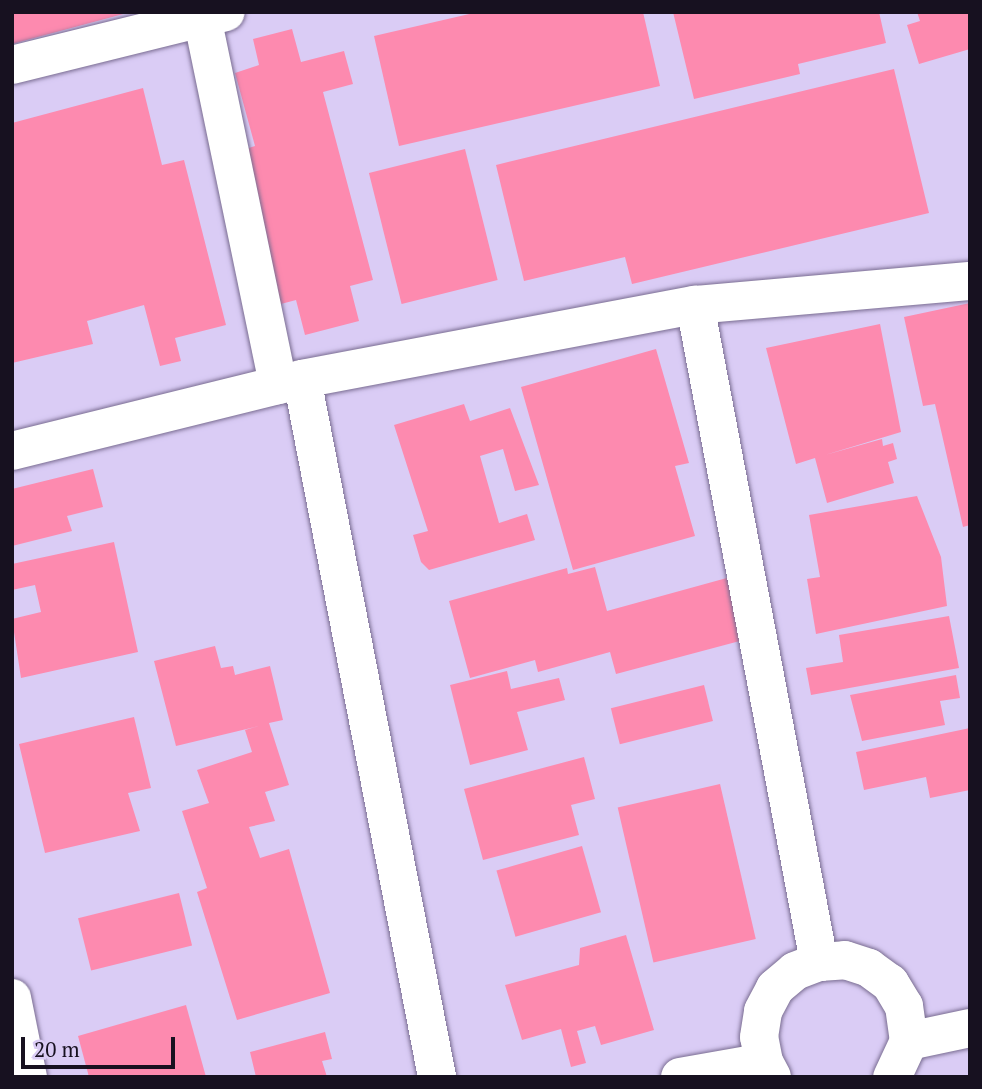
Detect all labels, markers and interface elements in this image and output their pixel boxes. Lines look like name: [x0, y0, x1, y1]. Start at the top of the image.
scale bar: [24, 1023, 178, 1066]
text: 20 m: [34, 1035, 80, 1063]

